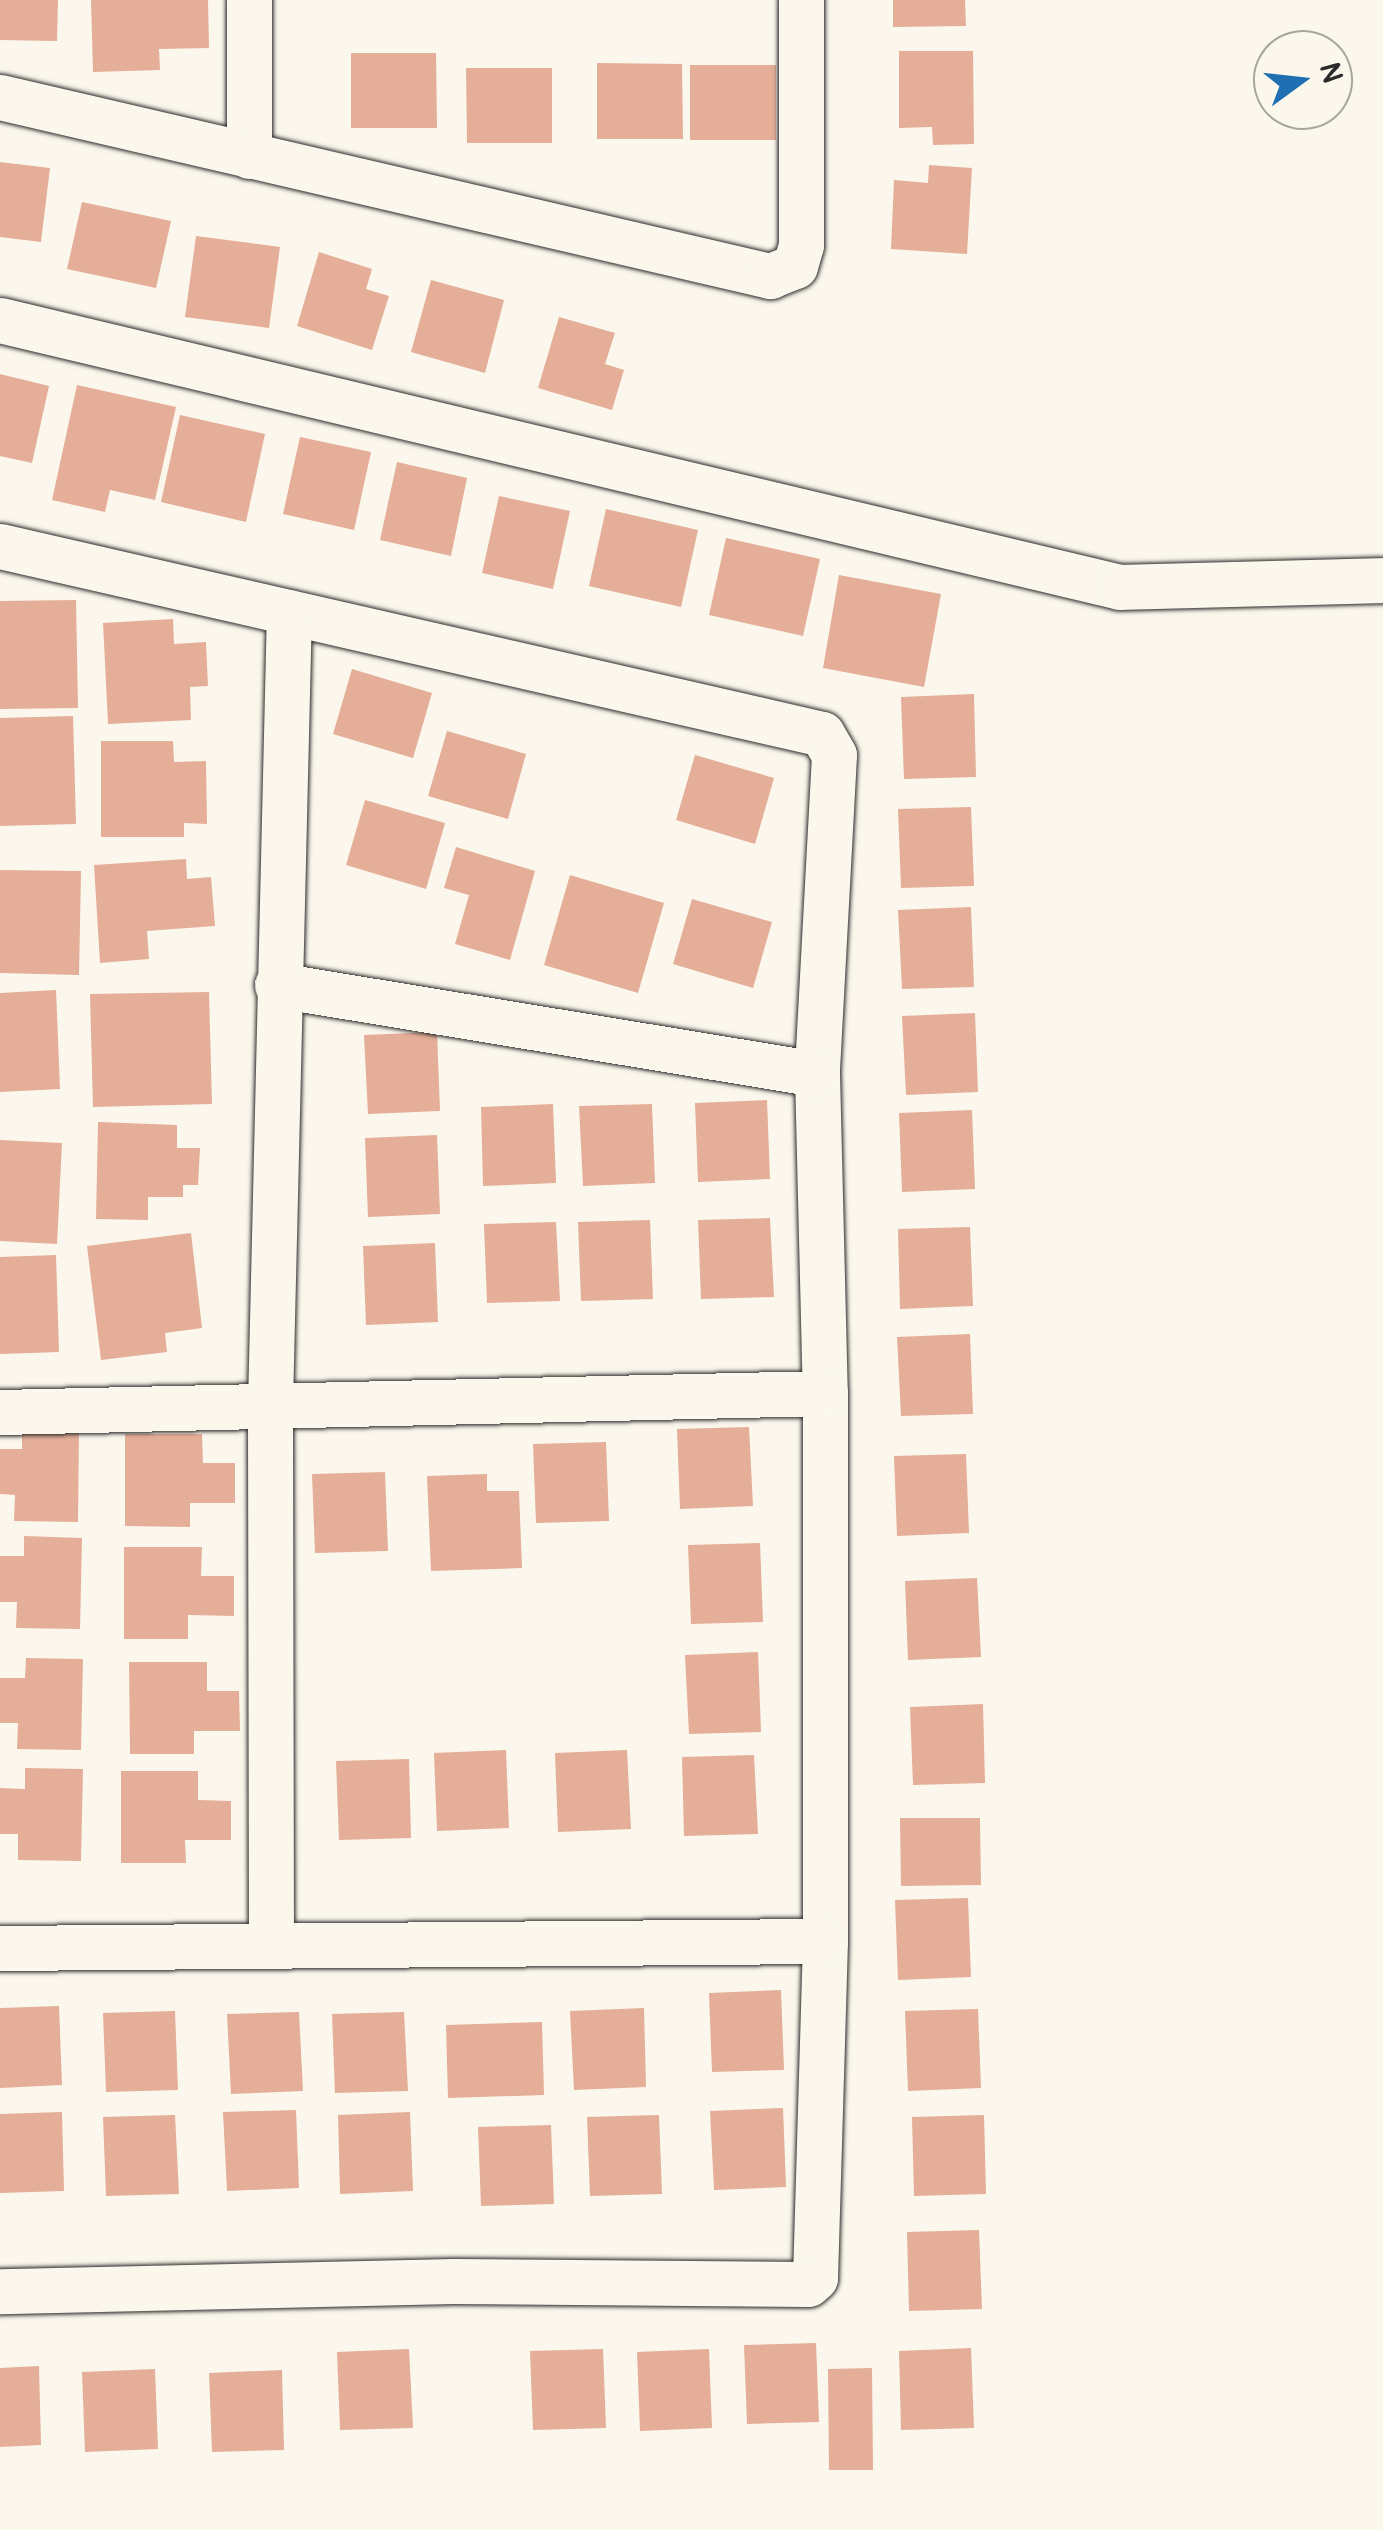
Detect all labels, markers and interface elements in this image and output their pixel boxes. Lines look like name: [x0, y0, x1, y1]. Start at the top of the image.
north arrow: [1253, 30, 1353, 130]
text: N: [1311, 59, 1350, 86]

